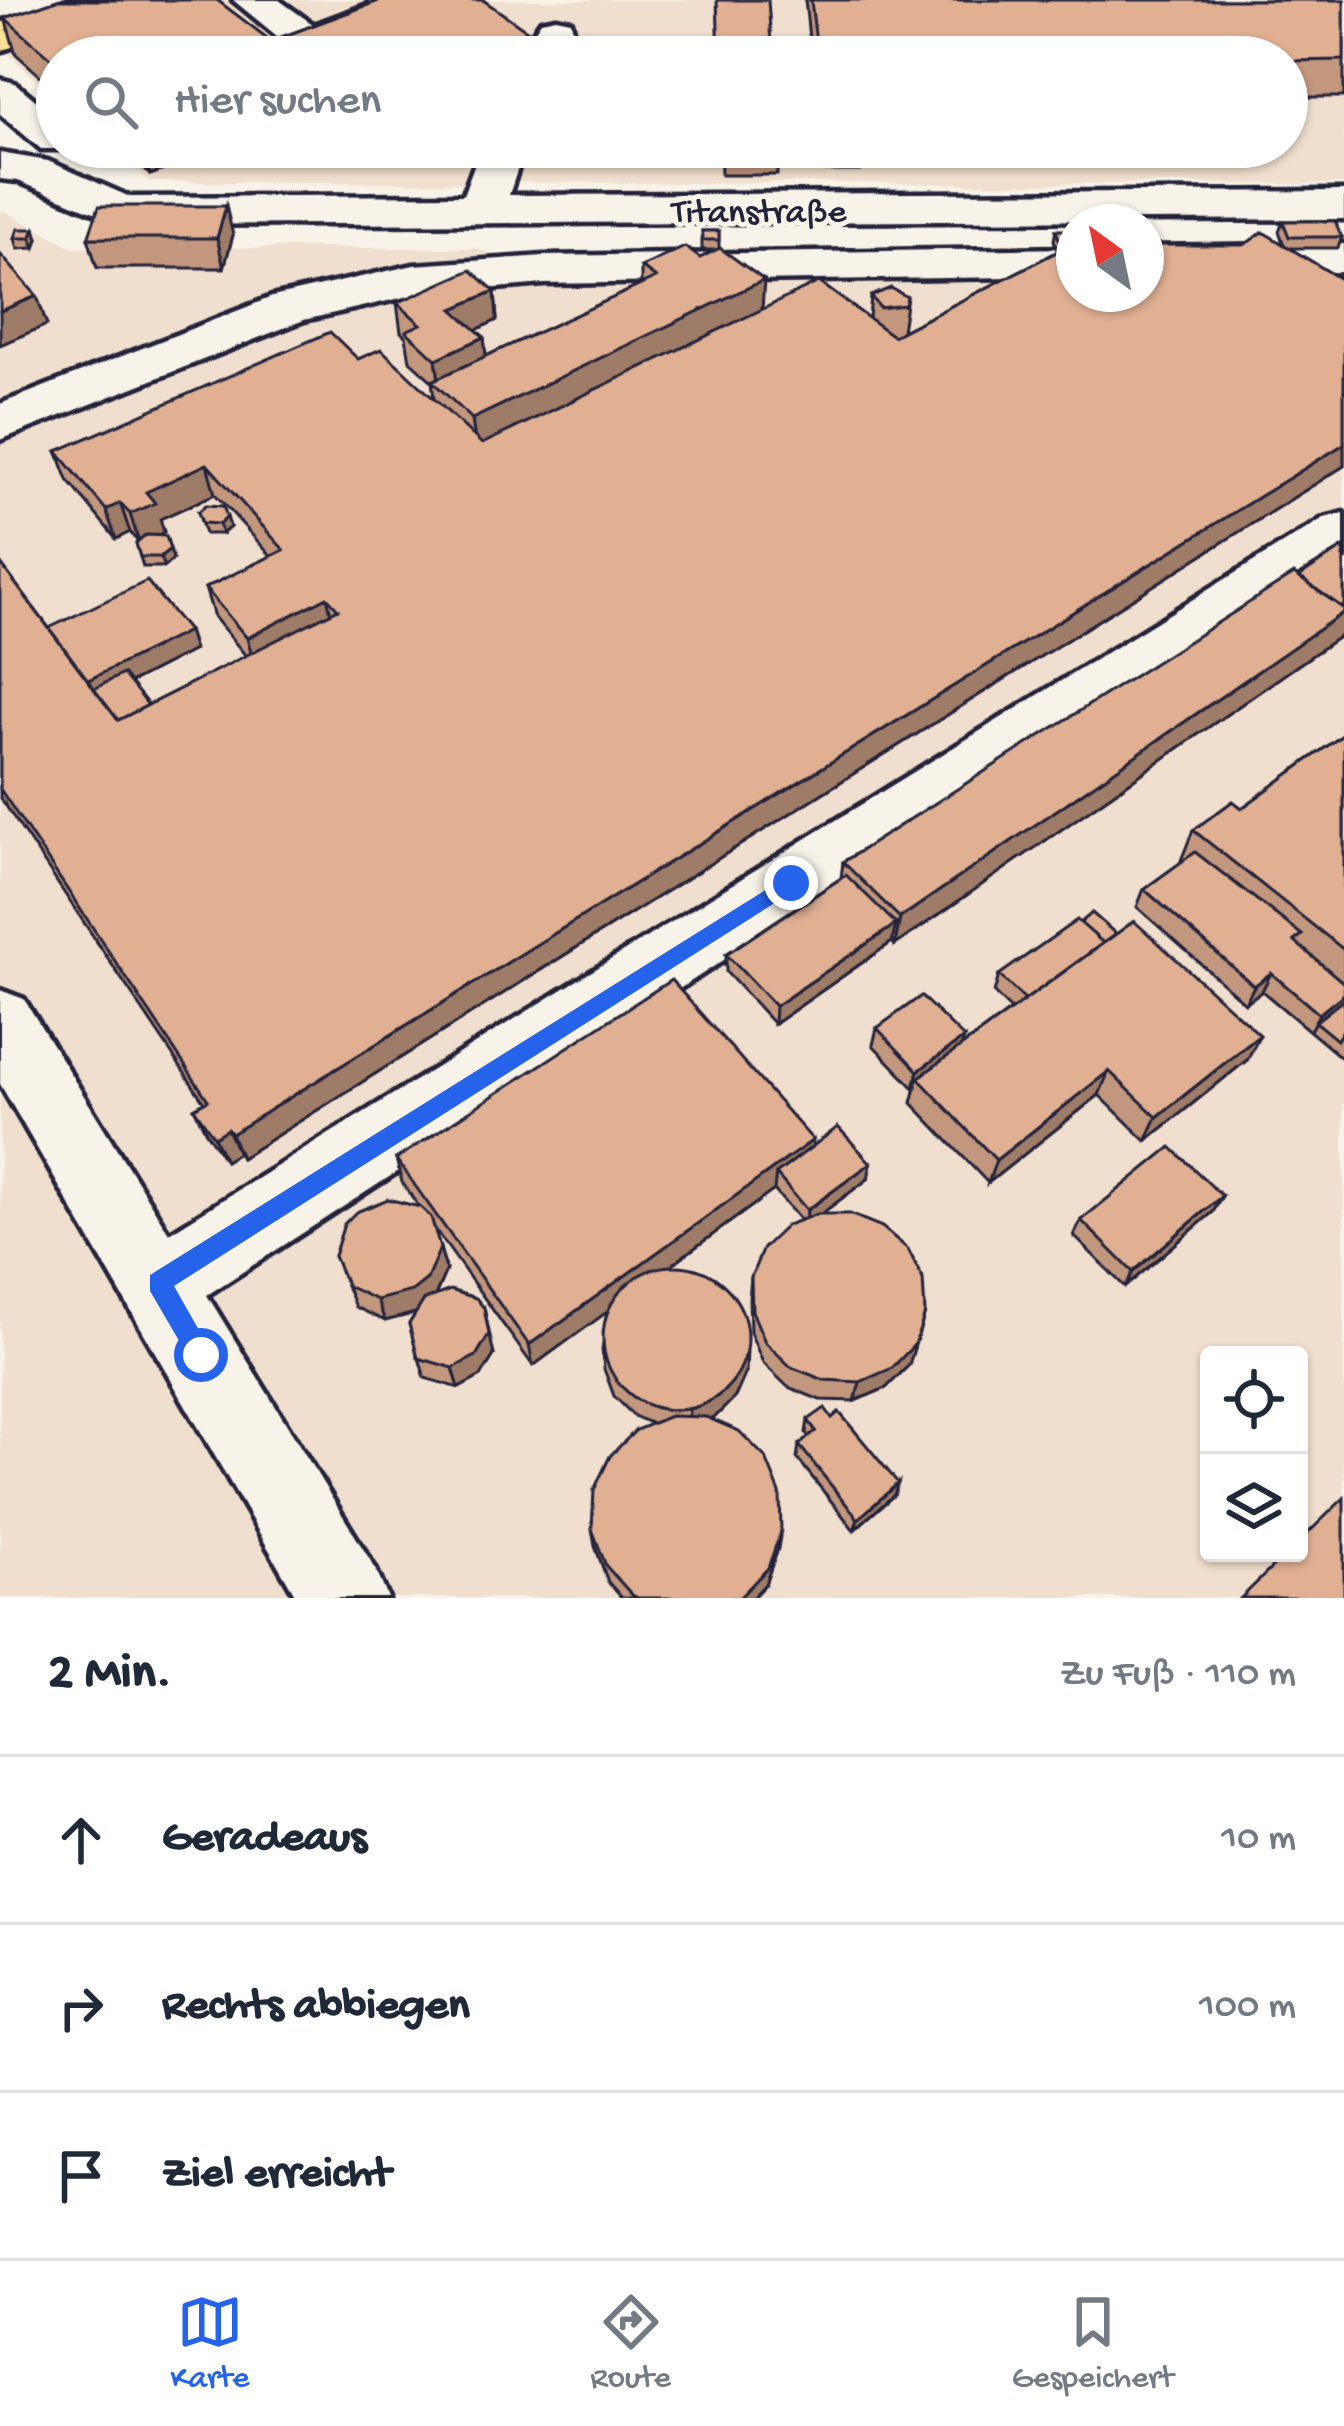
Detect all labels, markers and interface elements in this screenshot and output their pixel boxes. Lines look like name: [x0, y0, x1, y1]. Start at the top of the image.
search box: [36, 36, 1308, 168]
icon: search: [78, 69, 144, 135]
text: Hier suchen: [174, 76, 381, 129]
street label: Titanstraße: [670, 193, 847, 236]
north arrow: [1056, 204, 1164, 312]
route end: [764, 856, 818, 910]
route start: [174, 1328, 228, 1382]
map controls: [1200, 1346, 1308, 1562]
button: locate: [1200, 1346, 1308, 1454]
button: layers: [1200, 1454, 1308, 1562]
text: 2 Min.: [48, 1646, 172, 1706]
text: Zu Fuß · 110 m: [1060, 1653, 1296, 1699]
icon: ahead: [48, 1807, 114, 1873]
text: Geradeaus: [162, 1813, 367, 1866]
text: 10 m: [1221, 1817, 1296, 1863]
icon: right: [48, 1975, 114, 2041]
text: Rechts abbiegen: [162, 1981, 470, 2034]
text: 100 m: [1199, 1985, 1296, 2031]
icon: arrive: [48, 2143, 114, 2209]
text: Ziel erreicht: [162, 2149, 391, 2202]
tab: Karte: [171, 2289, 249, 2399]
tab: Route: [590, 2289, 671, 2399]
tab: Gespeichert: [1012, 2289, 1173, 2399]

